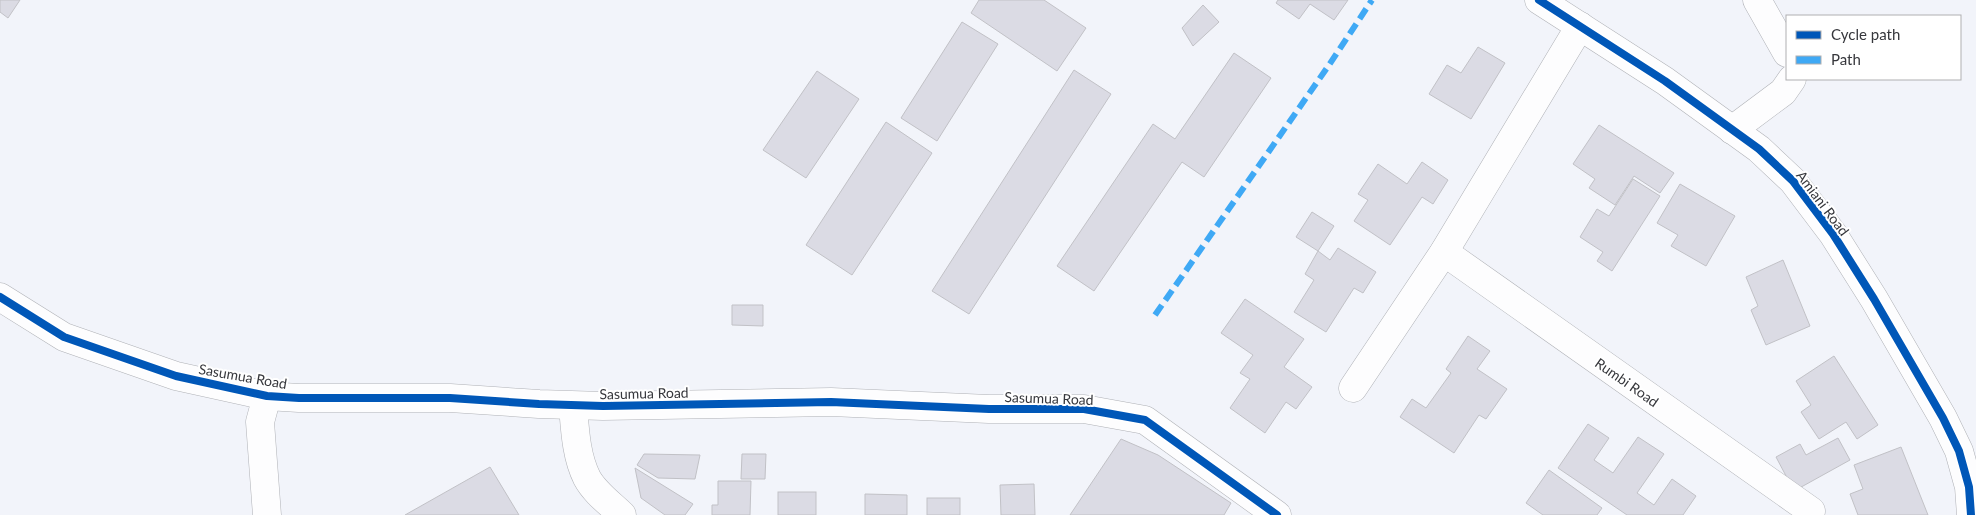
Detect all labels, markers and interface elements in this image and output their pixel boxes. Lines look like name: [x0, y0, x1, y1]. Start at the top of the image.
legend: [1786, 15, 1961, 80]
text: Cycle path: [1831, 25, 1900, 43]
text: Path: [1831, 50, 1861, 68]
street label: Amiani Road: [1793, 167, 1853, 239]
street label: Rumbi Road: [1592, 354, 1662, 410]
street label: Sasumua Road: [198, 360, 288, 392]
street label: Sasumua Road: [599, 384, 689, 402]
street label: Sasumua Road: [1004, 388, 1094, 408]

